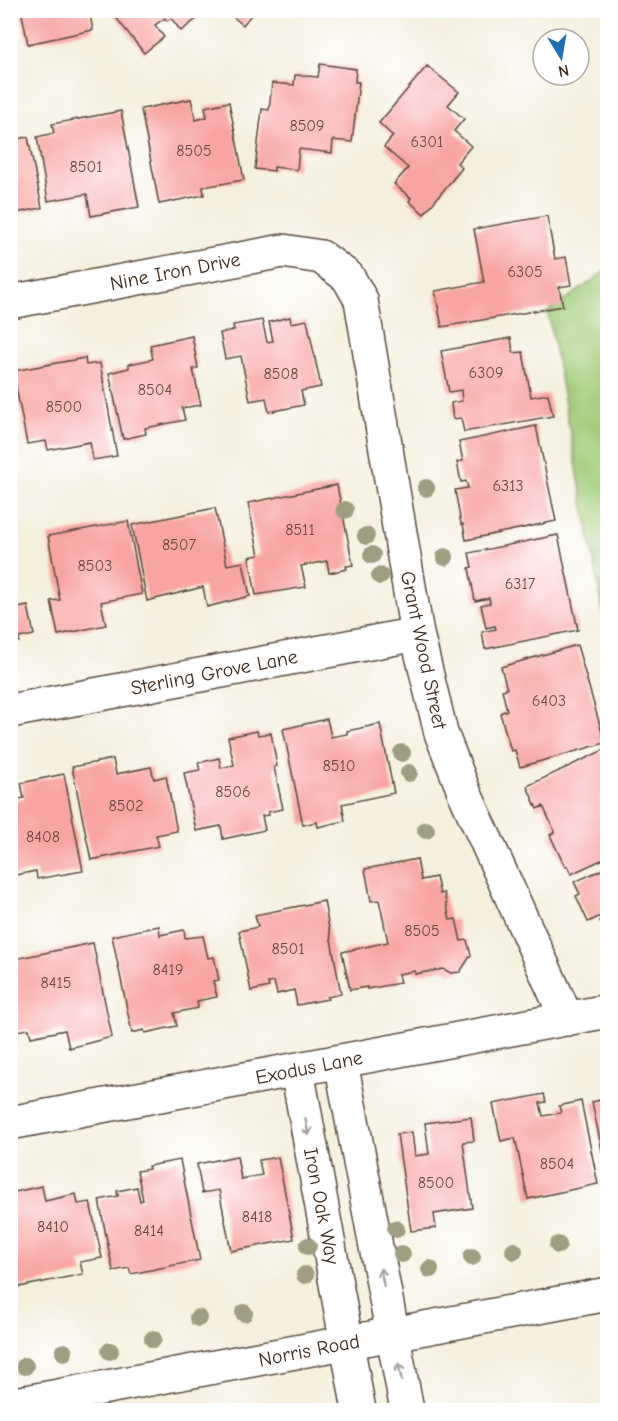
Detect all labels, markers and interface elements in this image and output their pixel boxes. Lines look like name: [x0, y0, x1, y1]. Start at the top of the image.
north arrow: [531, 27, 591, 87]
text: N: [557, 61, 571, 81]
house number: 8509: [289, 117, 325, 135]
house number: 6301: [411, 133, 443, 151]
house number: 8505: [176, 142, 212, 160]
house number: 8501: [70, 158, 103, 176]
street label: Nine Iron Drive: [108, 248, 242, 295]
house number: 6305: [507, 263, 543, 281]
house number: 6309: [468, 364, 504, 382]
house number: 8508: [264, 365, 298, 383]
house number: 8504: [138, 381, 172, 399]
house number: 8500: [46, 398, 82, 416]
house number: 6313: [492, 477, 524, 495]
house number: 8511: [285, 521, 315, 539]
house number: 8507: [162, 536, 197, 554]
house number: 8503: [78, 557, 112, 575]
street label: Grant Wood Street: [396, 569, 452, 732]
house number: 6317: [505, 575, 536, 593]
street label: Sterling Grove Lane: [129, 645, 299, 700]
house number: 6403: [532, 692, 566, 710]
house number: 8510: [323, 757, 356, 775]
house number: 8506: [215, 783, 251, 801]
house number: 8502: [108, 797, 144, 815]
house number: 8408: [26, 828, 60, 846]
house number: 8505: [404, 922, 440, 940]
house number: 8501: [272, 940, 305, 958]
house number: 8419: [153, 961, 183, 979]
house number: 8415: [41, 974, 72, 992]
street label: Exodus Lane: [254, 1046, 365, 1089]
one-way arrow: [302, 1117, 313, 1137]
street label: Iron Oak Way: [299, 1146, 344, 1267]
house number: 8504: [540, 1155, 574, 1173]
house number: 8500: [418, 1174, 454, 1192]
house number: 8418: [242, 1208, 272, 1226]
house number: 8410: [37, 1218, 69, 1236]
house number: 8414: [134, 1222, 164, 1240]
one-way arrow: [376, 1268, 387, 1287]
street label: Norris Road: [257, 1329, 362, 1372]
one-way arrow: [394, 1363, 405, 1383]

